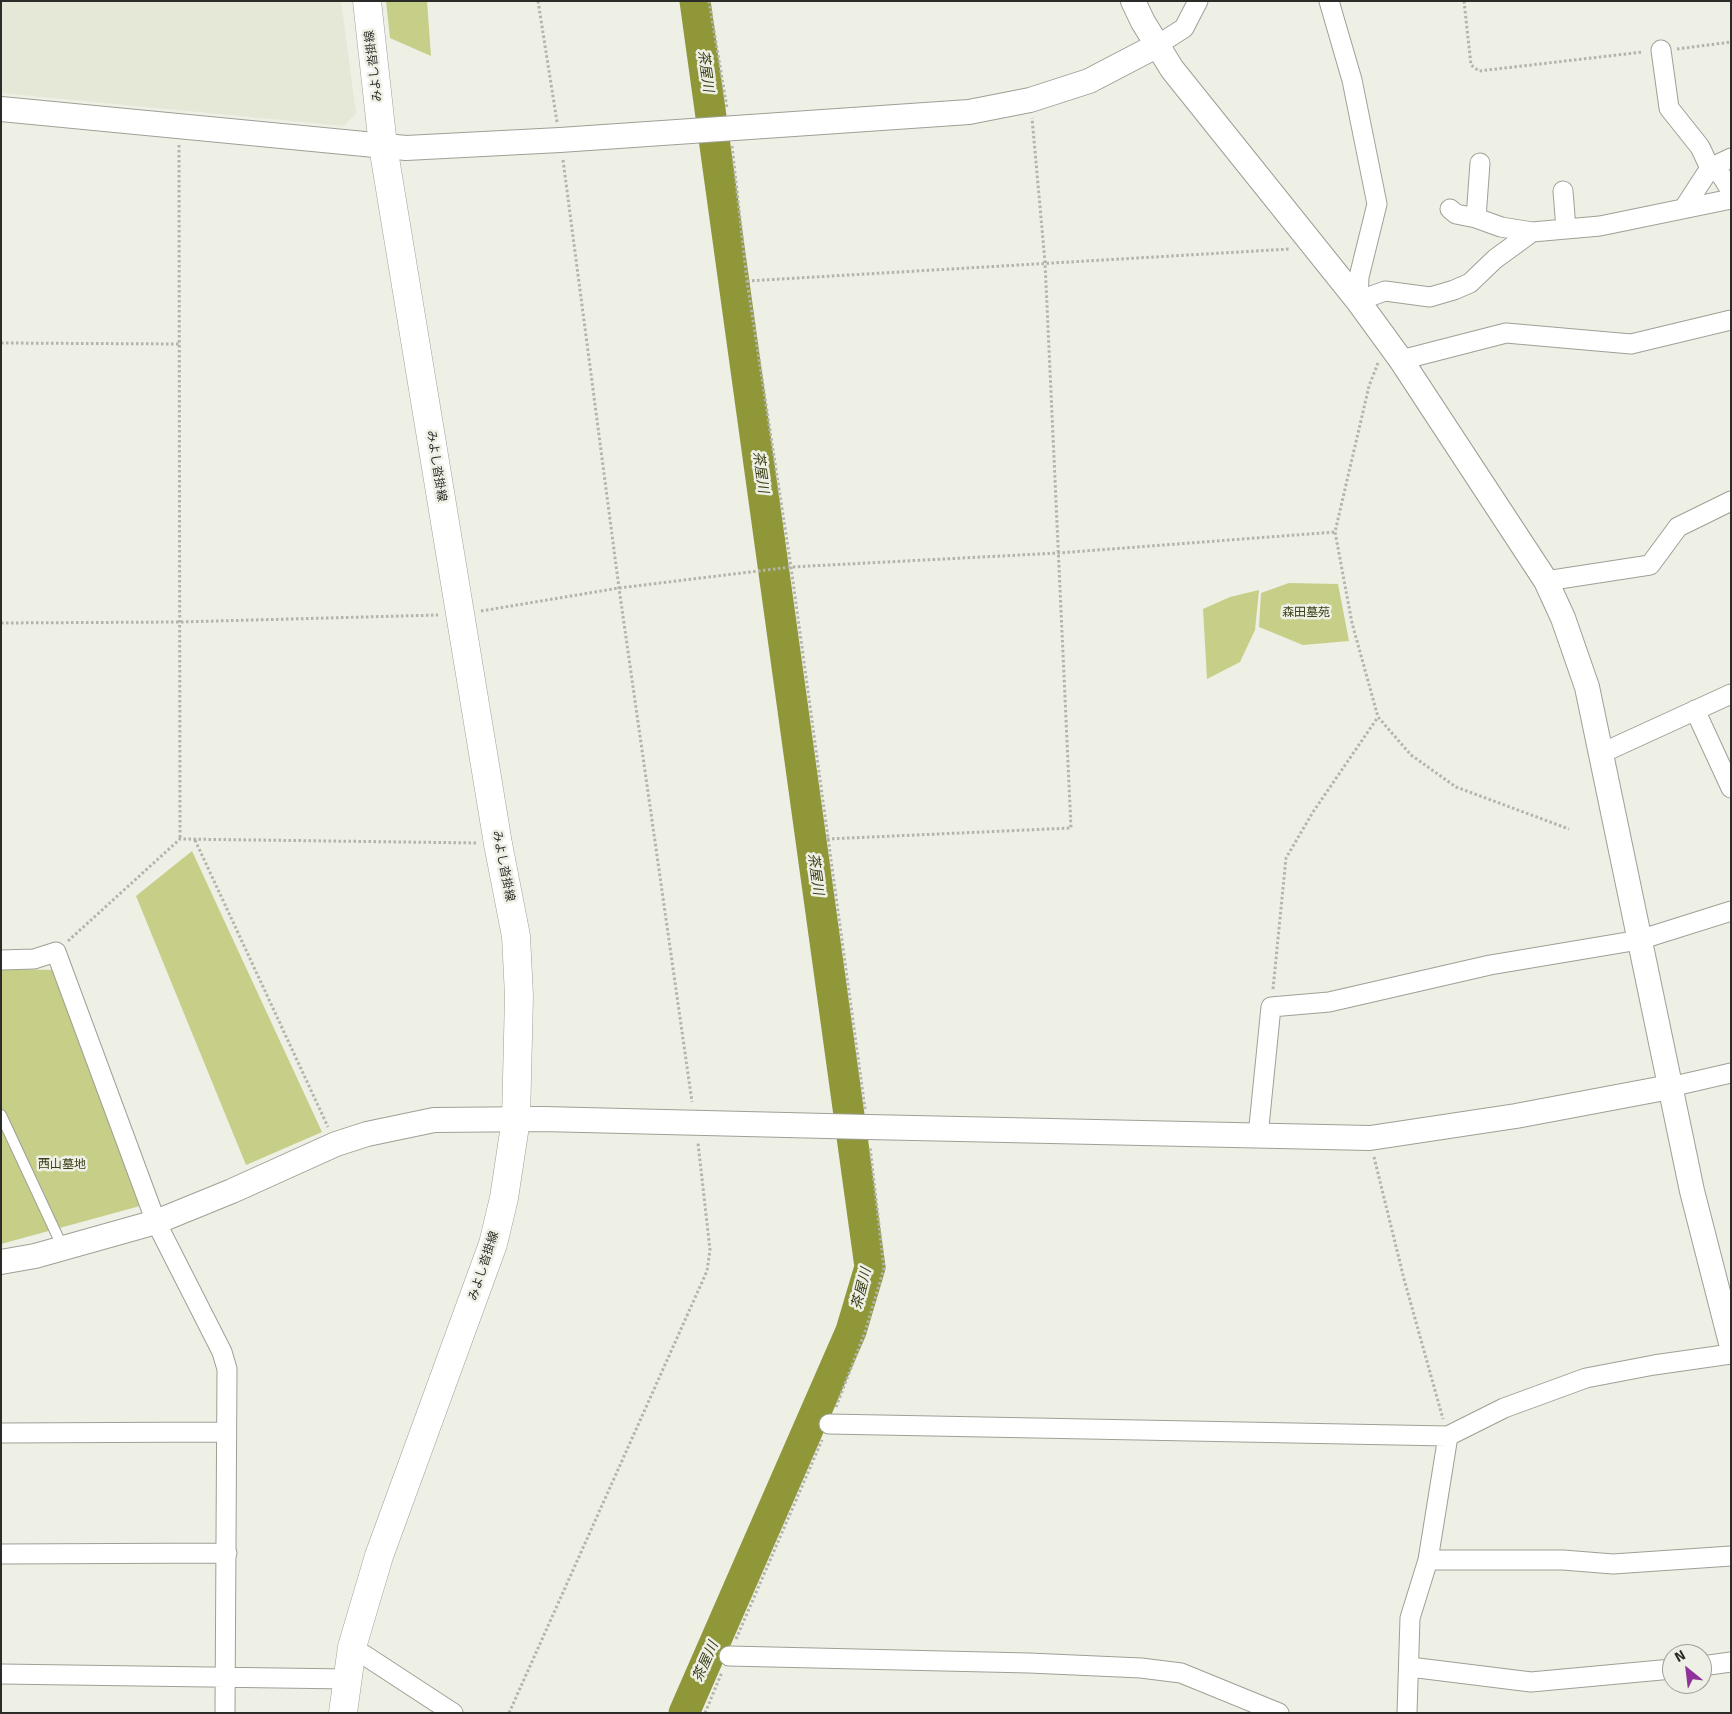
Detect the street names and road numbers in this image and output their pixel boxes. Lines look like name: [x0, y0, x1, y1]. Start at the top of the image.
street label: みよし沓掛線: [362, 29, 386, 103]
street label: みよし沓掛線: [423, 429, 449, 503]
street label: みよし沓掛線: [489, 829, 517, 903]
street label: みよし沓掛線: [466, 1230, 502, 1302]

